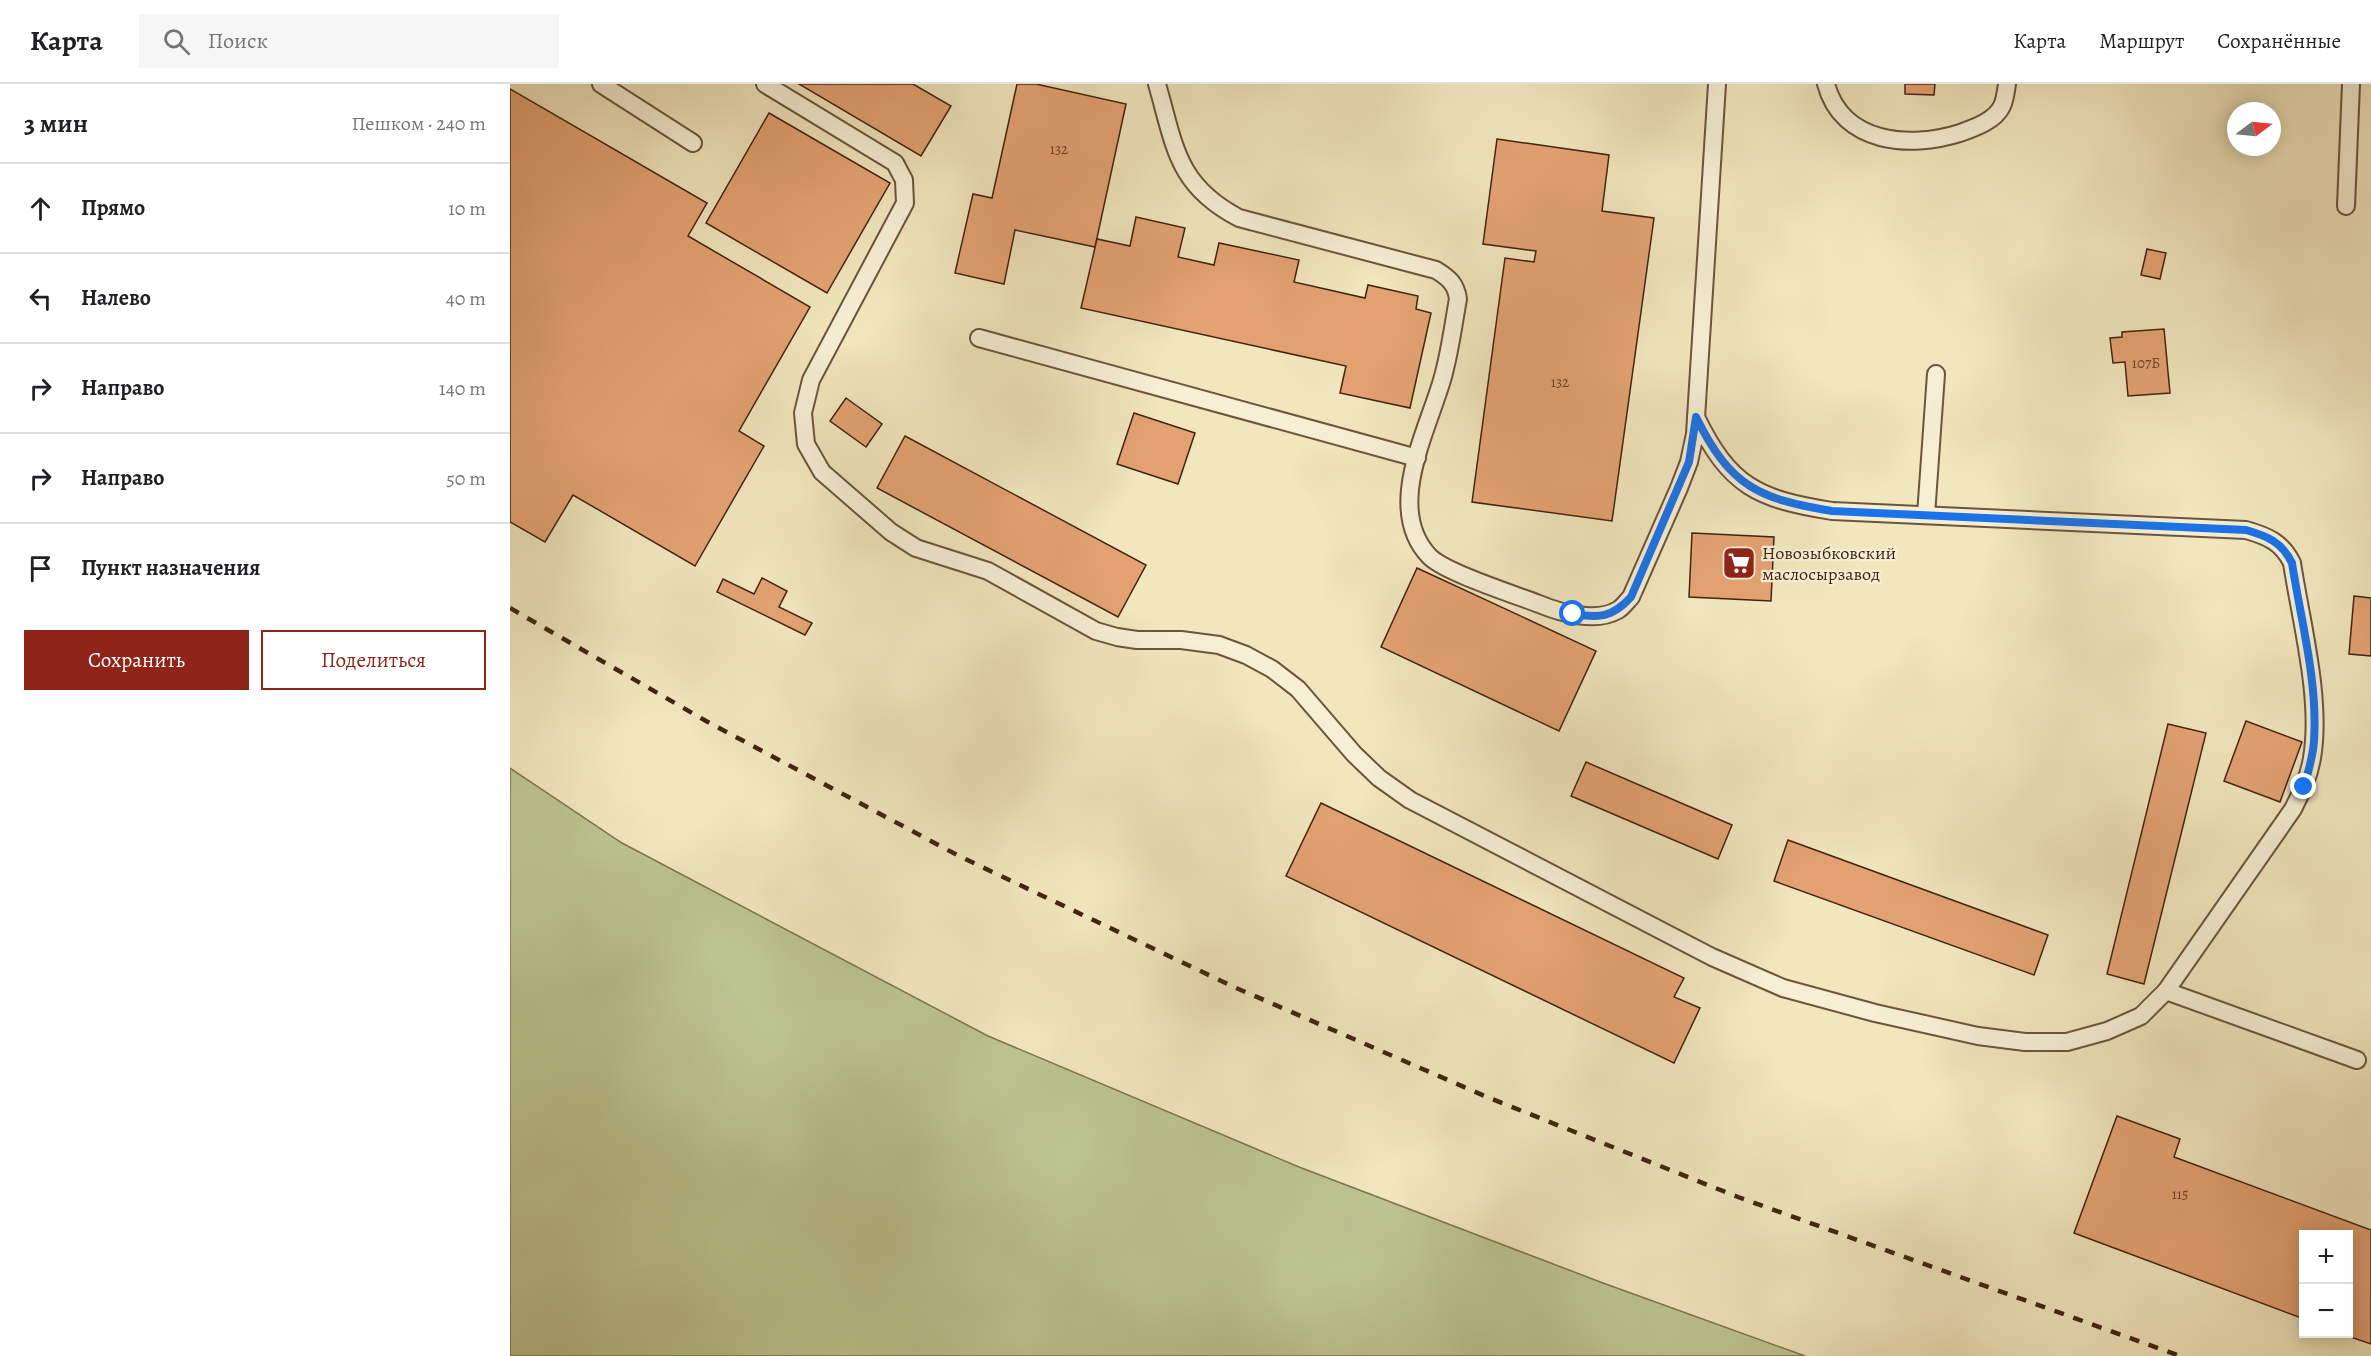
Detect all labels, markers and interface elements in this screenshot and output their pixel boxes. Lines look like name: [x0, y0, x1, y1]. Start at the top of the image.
search box: [139, 14, 559, 68]
text: Карта: [30, 22, 103, 60]
icon: search: [160, 25, 193, 58]
text: Поиск: [208, 26, 268, 56]
text: Карта: [2013, 27, 2066, 55]
text: Маршрут: [2099, 27, 2184, 55]
text: Сохранённые: [2217, 27, 2341, 55]
north arrow: [2227, 102, 2281, 156]
text: 3 мин: [24, 106, 88, 141]
text: Пешком · 240 m: [352, 110, 486, 137]
house number: 132: [1050, 139, 1068, 159]
icon: ahead: [24, 192, 57, 225]
text: Прямо: [81, 193, 145, 223]
text: 10 m: [448, 195, 486, 222]
icon: left: [24, 282, 57, 315]
text: Налево: [81, 283, 151, 313]
text: 40 m: [446, 285, 486, 312]
house number: 107Б: [2132, 353, 2160, 373]
icon: right: [24, 372, 57, 405]
house number: 132: [1551, 372, 1569, 392]
text: Направо: [81, 373, 164, 403]
text: 140 m: [439, 375, 486, 402]
icon: right: [24, 462, 57, 495]
text: Направо: [81, 463, 164, 493]
text: 50 m: [446, 465, 486, 492]
place label: Новозыбковский маслосырзавод: [1762, 541, 1896, 586]
supermarket icon: Новозыбковский маслосырзавод: [1721, 545, 1757, 581]
icon: arrive: [24, 552, 57, 585]
text: Пункт назначения: [81, 553, 260, 583]
route start: [1559, 600, 1585, 626]
button: Сохранить: [24, 630, 249, 690]
button: Поделиться: [261, 630, 486, 690]
route end: [2290, 773, 2316, 799]
house number: 115: [2172, 1184, 2188, 1204]
map controls: [2299, 1230, 2353, 1338]
button: +: [2299, 1230, 2353, 1284]
button: −: [2299, 1284, 2353, 1338]

